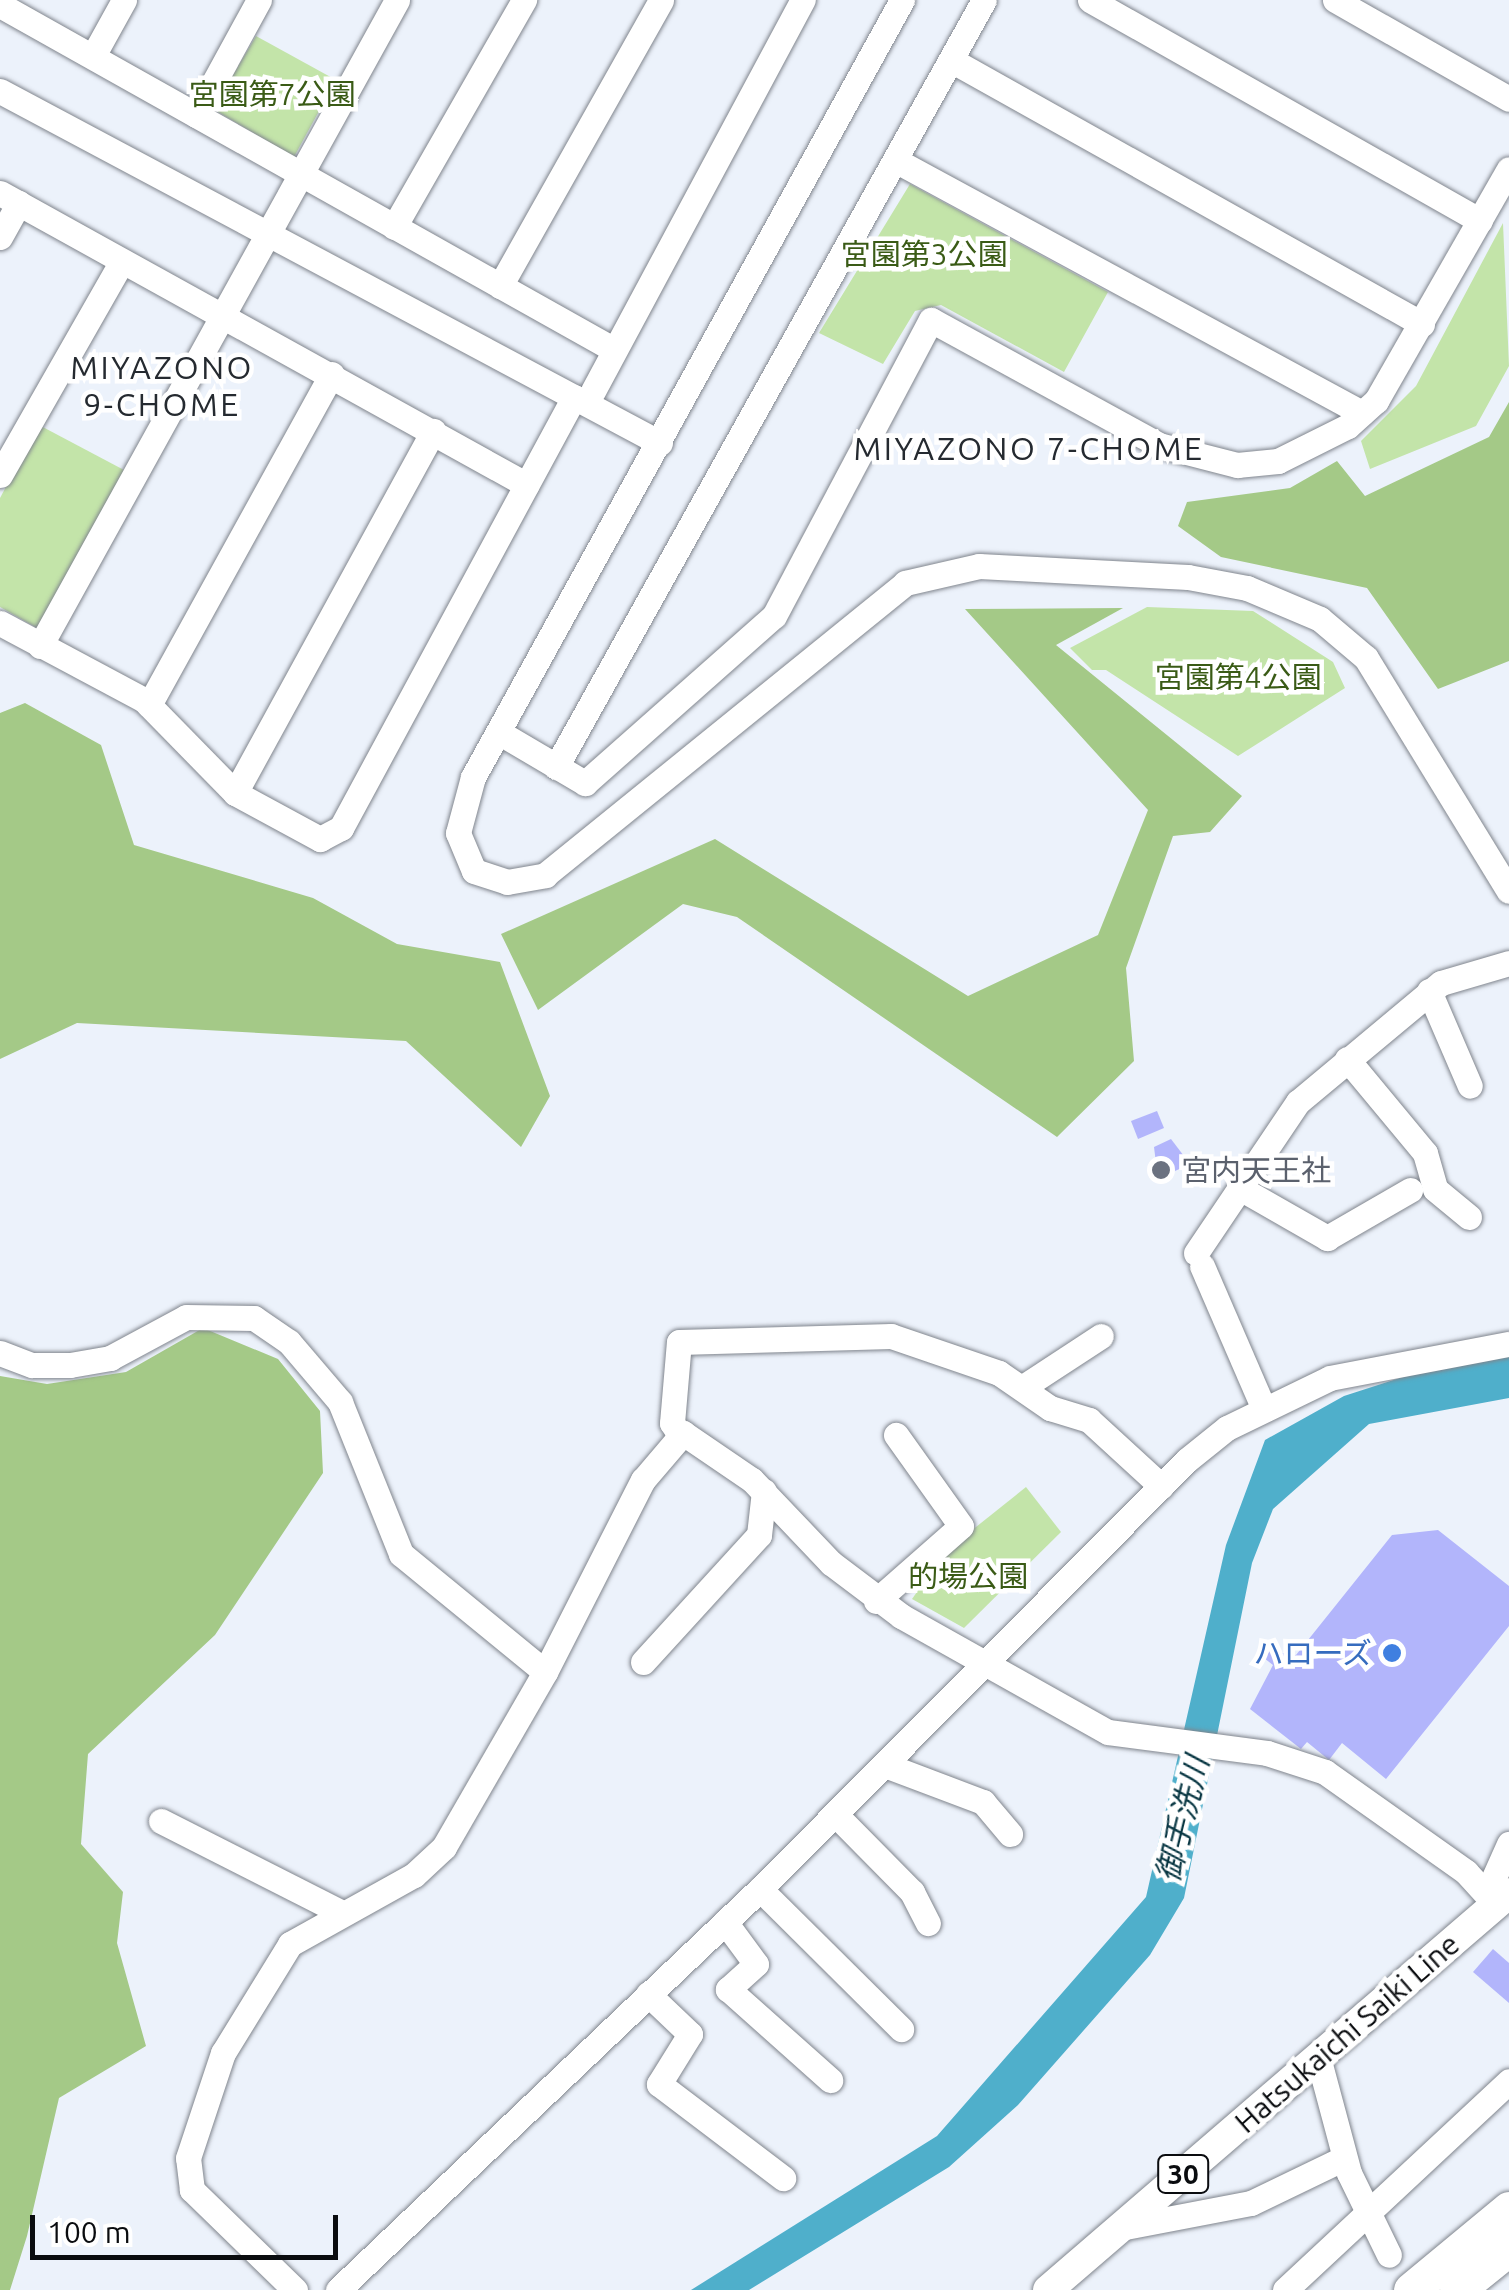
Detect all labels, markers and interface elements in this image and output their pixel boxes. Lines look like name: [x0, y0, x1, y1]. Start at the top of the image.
park label: 宮園第7公園: [189, 76, 355, 112]
park label: 宮園第3公園: [841, 236, 1007, 272]
district label: MIYAZONO 9-CHOME: [70, 349, 254, 424]
district label: MIYAZONO 7-CHOME: [854, 429, 1204, 467]
park label: 宮園第4公園: [1155, 659, 1321, 695]
place label: 宮内天王社: [1181, 1152, 1331, 1188]
marker: 宮内天王社: [1150, 1159, 1172, 1181]
park label: 的場公園: [908, 1558, 1028, 1594]
place label: ハローズ: [1252, 1635, 1372, 1671]
marker: ハローズ: [1381, 1642, 1403, 1664]
water label: 御手洗川: [1148, 1752, 1216, 1886]
street label: Hatsukaichi Saiki Line: [1228, 1926, 1466, 2140]
road number: 30: [1156, 2151, 1210, 2197]
scale bar: [35, 2195, 342, 2257]
text: 100 m: [47, 2215, 131, 2249]

